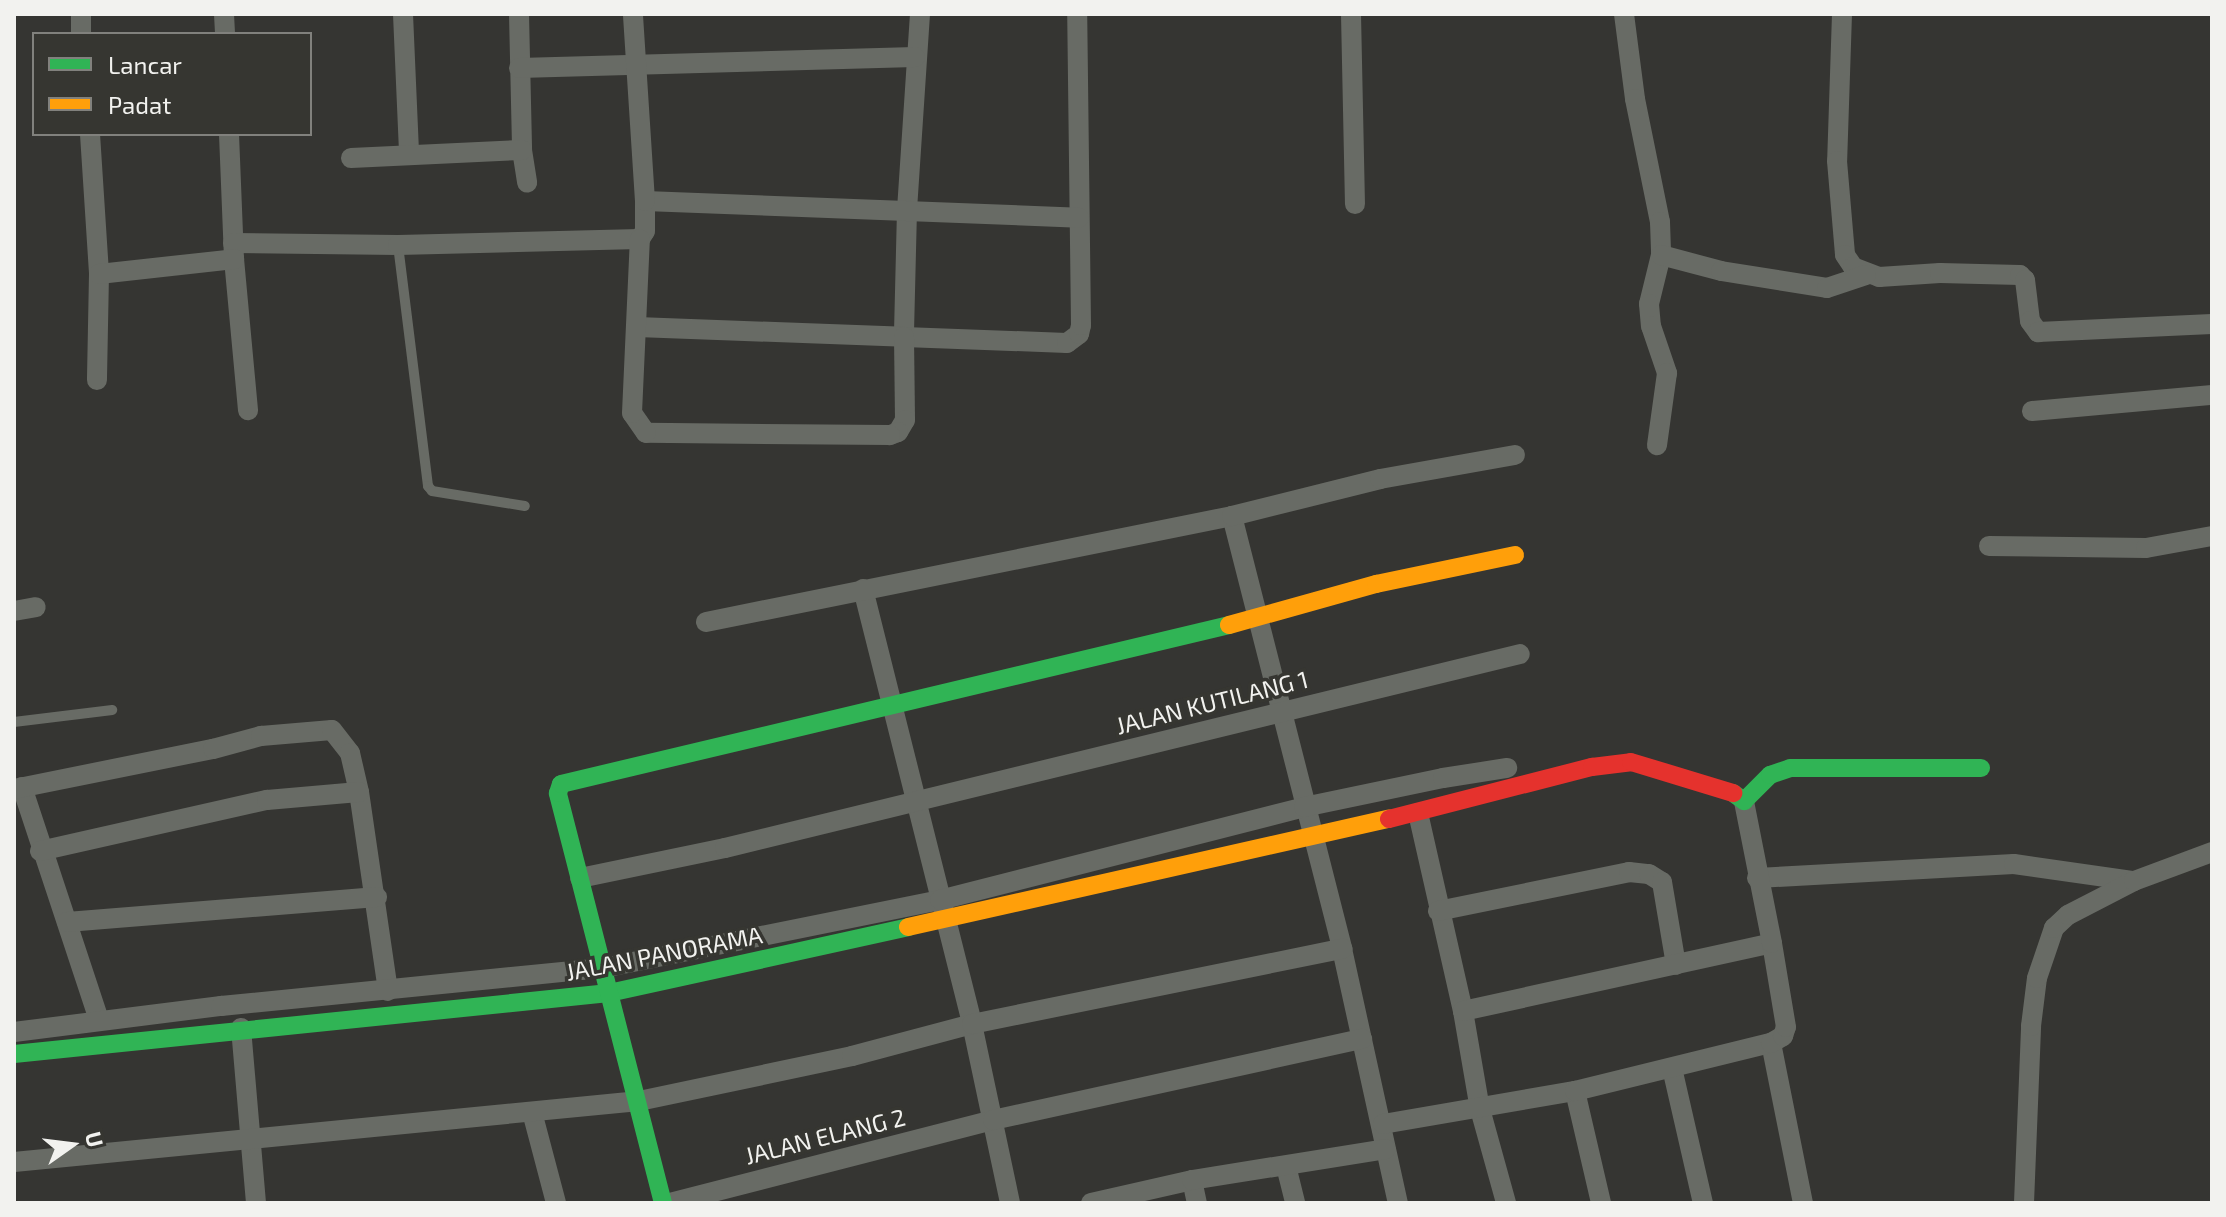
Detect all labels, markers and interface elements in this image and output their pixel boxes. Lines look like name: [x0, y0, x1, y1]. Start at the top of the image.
legend: [32, 32, 312, 136]
text: Lancar: [108, 50, 182, 79]
text: Padat: [108, 90, 171, 119]
street label: JALAN KUTILANG 1: [1113, 664, 1311, 740]
street label: JALAN PANORAMA: [563, 920, 765, 986]
street label: JALAN ELANG 2: [742, 1102, 908, 1170]
north arrow: [32, 1105, 112, 1185]
text: U: [81, 1129, 110, 1150]

